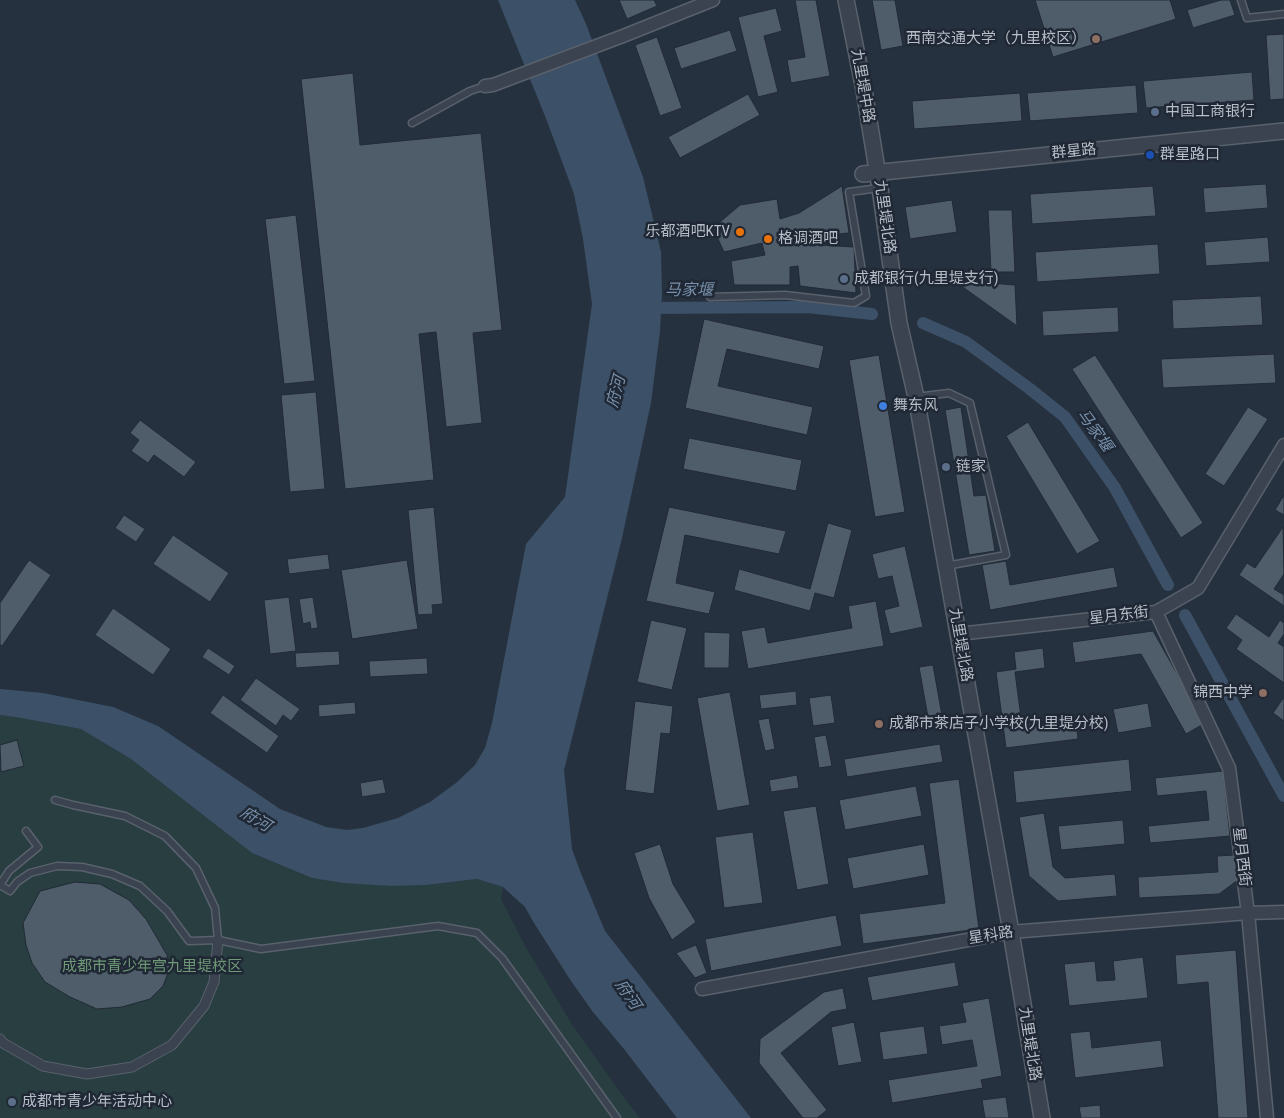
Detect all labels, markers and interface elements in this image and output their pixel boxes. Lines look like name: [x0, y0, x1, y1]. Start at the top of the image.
place label: 西南交通大学（九里校区）: [906, 30, 1086, 48]
marker: 西南交通大学（九里校区）: [1090, 33, 1102, 45]
street label: 九里堤中路: [847, 48, 877, 124]
place label: 中国工商银行: [1165, 103, 1255, 121]
marker: 中国工商银行: [1149, 106, 1161, 118]
street label: 群星路: [1051, 141, 1097, 163]
place label: 群星路口: [1160, 146, 1220, 164]
marker: 群星路口: [1144, 149, 1156, 161]
street label: 九里堤北路: [870, 179, 898, 255]
place label: 乐都酒吧KTV: [645, 223, 730, 241]
marker: 乐都酒吧KTV: [734, 226, 746, 238]
place label: 格调酒吧: [778, 230, 838, 248]
marker: 格调酒吧: [762, 233, 774, 245]
place label: 成都银行(九里堤支行): [854, 270, 998, 288]
marker: 成都银行(九里堤支行): [838, 273, 850, 285]
water label: 马家堰: [665, 281, 713, 301]
water label: 府河: [604, 374, 630, 410]
place label: 舞东风: [893, 397, 938, 415]
marker: 舞东风: [877, 400, 889, 412]
water label: 马家堰: [1072, 406, 1116, 456]
place label: 链家: [956, 458, 986, 476]
marker: 链家: [940, 461, 952, 473]
street label: 星月东街: [1088, 603, 1150, 629]
street label: 九里堤北路: [945, 607, 975, 683]
place label: 锦西中学: [1193, 684, 1253, 702]
marker: 锦西中学: [1257, 687, 1269, 699]
place label: 成都市茶店子小学校(九里堤分校): [889, 715, 1108, 733]
marker: 成都市茶店子小学校(九里堤分校): [873, 718, 885, 730]
water label: 府河: [236, 804, 274, 836]
street label: 星月西街: [1228, 826, 1254, 888]
street label: 星科路: [967, 924, 1015, 948]
park label: 成都市青少年宫九里堤校区: [62, 958, 242, 976]
water label: 府河: [610, 976, 644, 1014]
street label: 九里堤北路: [1014, 1006, 1044, 1082]
place label: 成都市青少年活动中心: [22, 1093, 172, 1111]
marker: 成都市青少年活动中心: [6, 1096, 18, 1108]

